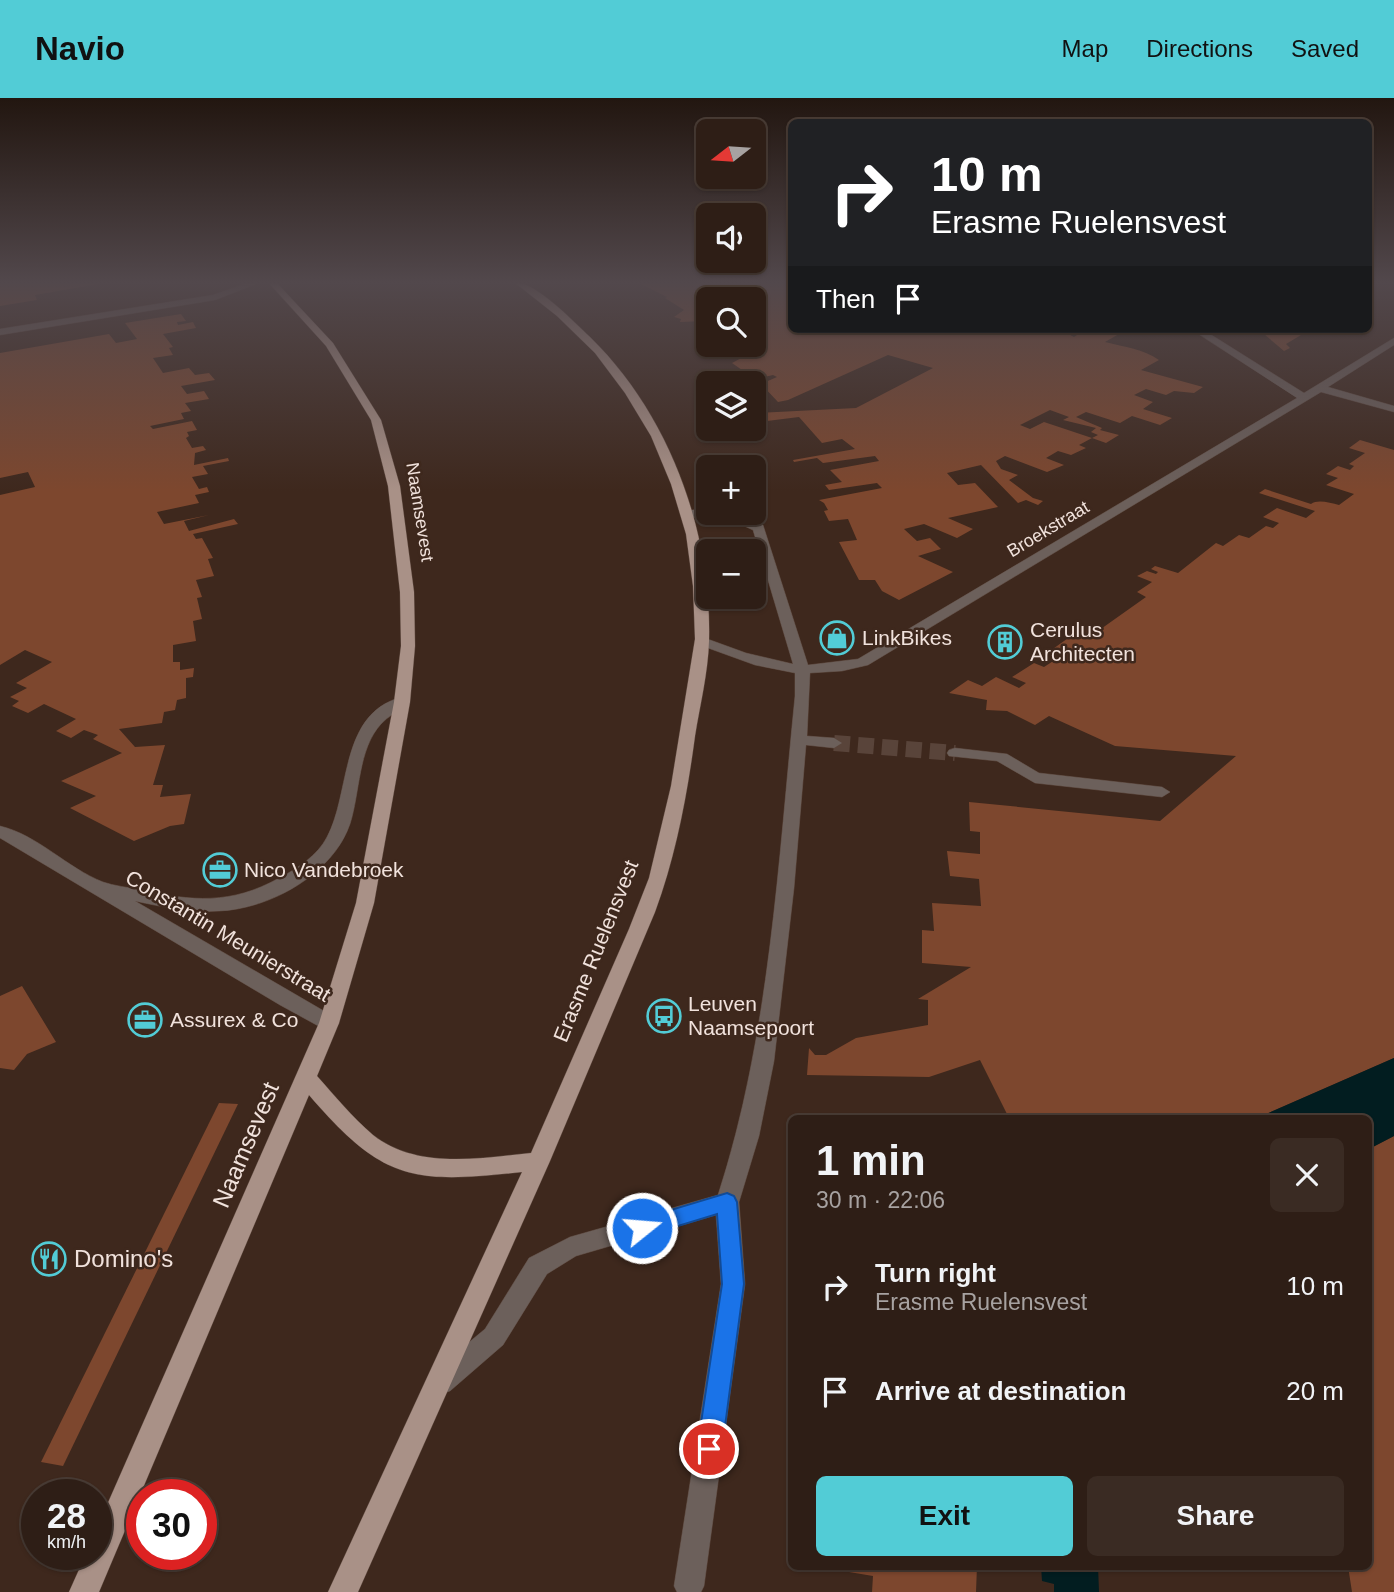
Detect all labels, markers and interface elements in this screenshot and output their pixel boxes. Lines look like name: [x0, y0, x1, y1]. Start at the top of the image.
text: Navio: [35, 30, 125, 67]
text: Map: [1062, 35, 1108, 62]
text: Directions: [1146, 35, 1253, 62]
text: Saved: [1291, 35, 1359, 62]
north arrow: [696, 119, 766, 189]
map controls: [696, 119, 766, 609]
icon: right: [816, 147, 907, 238]
text: 10 m: [931, 147, 1043, 201]
button: sound: [696, 203, 766, 273]
text: Erasme Ruelensvest: [931, 204, 1226, 240]
icon: arrive: [889, 280, 927, 318]
text: Then: [816, 284, 875, 314]
button: search: [696, 287, 766, 357]
button: layers: [696, 371, 766, 441]
button: +: [696, 455, 766, 525]
street label: Naamsevest: [402, 461, 438, 563]
street label: Broekstraat: [1003, 497, 1093, 561]
button: −: [696, 539, 766, 609]
place label: Cerulus Architecten: [1030, 618, 1135, 665]
shop icon: LinkBikes: [818, 619, 856, 657]
building icon: Cerulus Architecten: [986, 623, 1024, 661]
place label: LinkBikes: [862, 626, 952, 649]
office icon: Nico Vandebroek: [201, 851, 239, 889]
street label: Erasme Ruelensvest: [549, 857, 643, 1045]
place label: Nico Vandebroek: [244, 858, 404, 881]
street label: Constantin Meunierstraat: [122, 865, 335, 1006]
place label: Leuven Naamsepoort: [688, 992, 814, 1039]
bus stop icon: Leuven Naamsepoort: [645, 997, 683, 1035]
office icon: Assurex & Co: [126, 1001, 164, 1039]
place label: Assurex & Co: [170, 1008, 298, 1031]
street label: Naamsevest: [207, 1078, 284, 1211]
text: 1 min: [816, 1137, 926, 1184]
button: close: [1270, 1138, 1344, 1212]
text: 30 m · 22:06: [816, 1187, 945, 1213]
position arrow: [605, 1191, 679, 1265]
restaurant icon: Domino's: [30, 1240, 68, 1278]
place label: Domino's: [74, 1245, 173, 1272]
text: Turn right: [875, 1258, 996, 1288]
icon: right: [816, 1268, 854, 1306]
text: 10 m: [1286, 1271, 1344, 1301]
text: Erasme Ruelensvest: [875, 1289, 1087, 1315]
icon: arrive: [816, 1373, 854, 1411]
text: Arrive at destination: [875, 1376, 1126, 1406]
text: 20 m: [1286, 1376, 1344, 1406]
pin: [679, 1419, 739, 1479]
icon: arrive: [690, 1430, 728, 1468]
button: Exit: [816, 1476, 1073, 1556]
button: Share: [1087, 1476, 1344, 1556]
speed limit sign: 30: [126, 1479, 217, 1570]
text: 28: [47, 1496, 86, 1535]
text: km/h: [47, 1532, 86, 1552]

